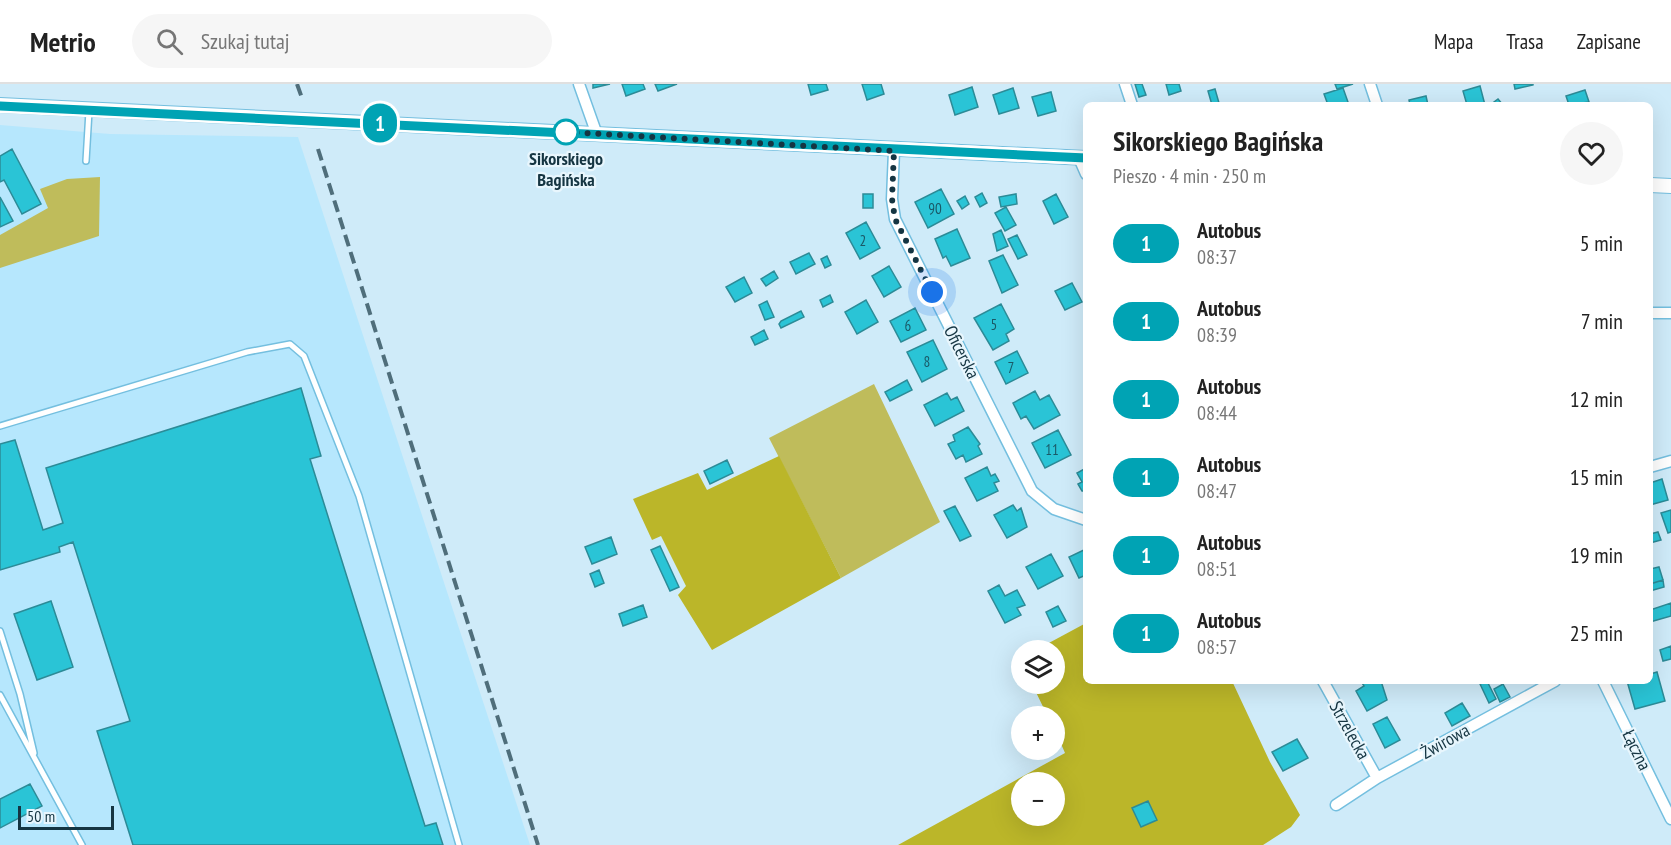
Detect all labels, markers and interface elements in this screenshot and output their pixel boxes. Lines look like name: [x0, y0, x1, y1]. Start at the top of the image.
search box: [132, 14, 552, 68]
text: Metrio: [30, 23, 96, 60]
icon: search: [153, 25, 186, 58]
text: Szukaj tutaj: [201, 27, 290, 55]
text: Mapa: [1434, 28, 1473, 55]
text: Trasa: [1506, 28, 1544, 55]
text: Zapisane: [1577, 28, 1641, 55]
line badge: 1: [360, 104, 400, 142]
text: 1: [375, 110, 385, 137]
marker: Sikorskiego Bagińska: [553, 119, 579, 145]
text: Sikorskiego Bagińska: [1113, 122, 1323, 159]
button: heart: [1560, 122, 1623, 185]
place label: Sikorskiego Bagińska: [529, 147, 603, 191]
text: Pieszo · 4 min · 250 m: [1113, 163, 1266, 189]
house number: 90: [928, 199, 942, 218]
text: Autobus: [1197, 216, 1261, 244]
text: 5 min: [1580, 229, 1623, 257]
text: 1: [1141, 230, 1151, 257]
house number: 2: [860, 231, 866, 250]
text: 08:37: [1197, 244, 1237, 270]
your location: [917, 277, 947, 307]
text: Autobus: [1197, 294, 1261, 322]
text: 7 min: [1581, 307, 1623, 335]
text: 1: [1141, 308, 1151, 335]
house number: 5: [991, 315, 997, 334]
house number: 6: [905, 316, 912, 335]
street label: Oficerska: [939, 322, 985, 382]
text: 08:39: [1197, 322, 1237, 348]
house number: 8: [924, 352, 930, 371]
house number: 7: [1008, 358, 1014, 377]
text: Autobus: [1197, 372, 1261, 400]
text: 12 min: [1570, 385, 1623, 413]
text: 1: [1141, 386, 1151, 413]
text: 08:44: [1197, 400, 1237, 426]
house number: 11: [1045, 440, 1059, 459]
text: Autobus: [1197, 450, 1261, 478]
text: 15 min: [1570, 463, 1623, 491]
text: 1: [1141, 464, 1151, 491]
text: 08:47: [1197, 478, 1237, 504]
text: Autobus: [1197, 528, 1261, 556]
text: 19 min: [1570, 541, 1623, 569]
text: 1: [1141, 542, 1151, 569]
text: 08:51: [1197, 556, 1237, 582]
text: Autobus: [1197, 606, 1261, 634]
text: 25 min: [1570, 619, 1623, 647]
text: 1: [1141, 620, 1151, 647]
text: 08:57: [1197, 634, 1237, 660]
map controls: [1011, 640, 1065, 826]
button: layers: [1011, 640, 1065, 694]
street label: Strzelecka: [1325, 697, 1375, 763]
button: +: [1011, 706, 1065, 760]
street label: Żwirowa: [1417, 718, 1473, 764]
street label: Łączna: [1617, 726, 1657, 774]
button: −: [1011, 772, 1065, 826]
scale bar: [18, 803, 114, 830]
text: 50 m: [27, 806, 55, 826]

